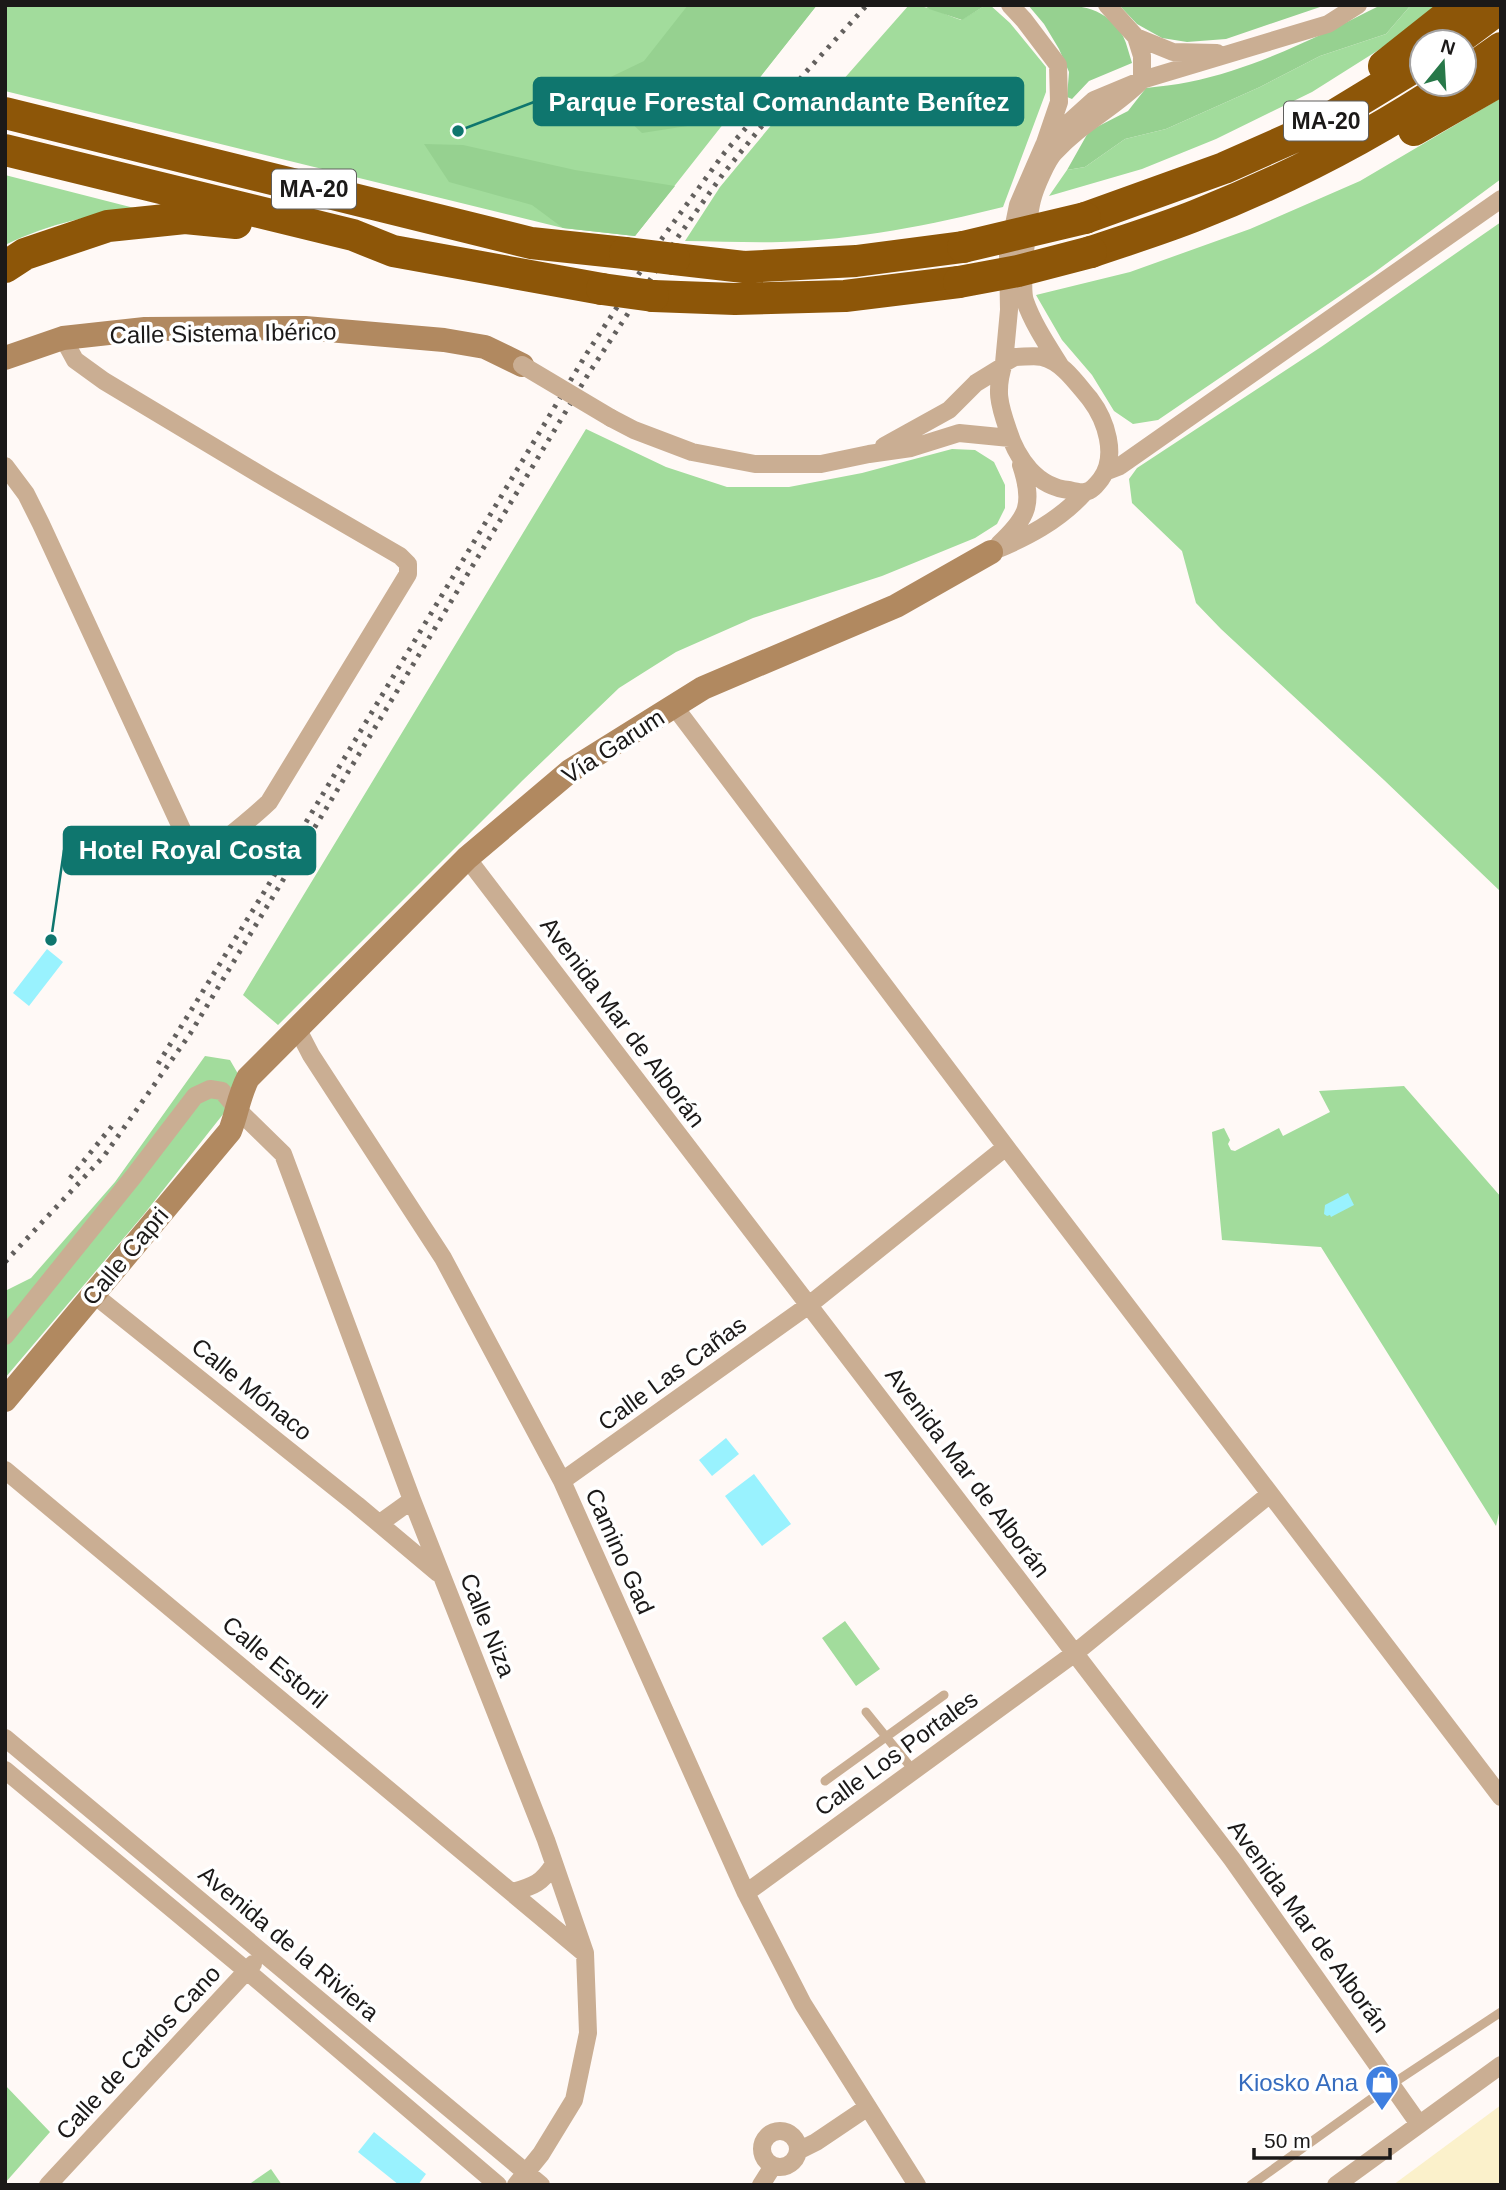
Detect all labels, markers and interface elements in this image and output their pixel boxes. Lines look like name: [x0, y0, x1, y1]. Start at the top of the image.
north arrow: [1408, 28, 1478, 98]
text: N: [1438, 35, 1458, 59]
callout: Parque Forestal Comandante Benítez: [534, 78, 1023, 125]
text: Parque Forestal Comandante Benítez: [549, 87, 1009, 117]
road number: MA-20: [1284, 102, 1368, 140]
road number: MA-20: [272, 170, 356, 208]
street label: Calle Sistema Ibérico: [109, 318, 337, 348]
street label: Vía Garum: [557, 703, 669, 789]
callout: Hotel Royal Costa: [64, 827, 315, 874]
text: Hotel Royal Costa: [79, 835, 302, 865]
street label: Avenida Mar de Alborán: [535, 912, 711, 1132]
street label: Calle Capri: [77, 1202, 173, 1310]
street label: Calle Las Cañas: [593, 1310, 751, 1436]
street label: Calle Mónaco: [186, 1332, 318, 1446]
street label: Avenida Mar de Alborán: [880, 1362, 1056, 1582]
street label: Camino Gad: [580, 1484, 660, 1618]
street label: Calle Niza: [455, 1569, 521, 1681]
street label: Calle Estoril: [217, 1611, 333, 1713]
street label: Calle Los Portales: [809, 1685, 983, 1821]
street label: Avenida Mar de Alborán: [1223, 1815, 1395, 2037]
street label: Avenida de la Riviera: [194, 1860, 385, 2027]
street label: Calle de Carlos Cano: [50, 1959, 226, 2145]
shop icon: Kiosko Ana: [1363, 2063, 1401, 2112]
place label: Kiosko Ana: [1238, 2069, 1359, 2096]
scale bar: [1254, 2116, 1390, 2160]
text: 50 m: [1264, 2129, 1311, 2152]

